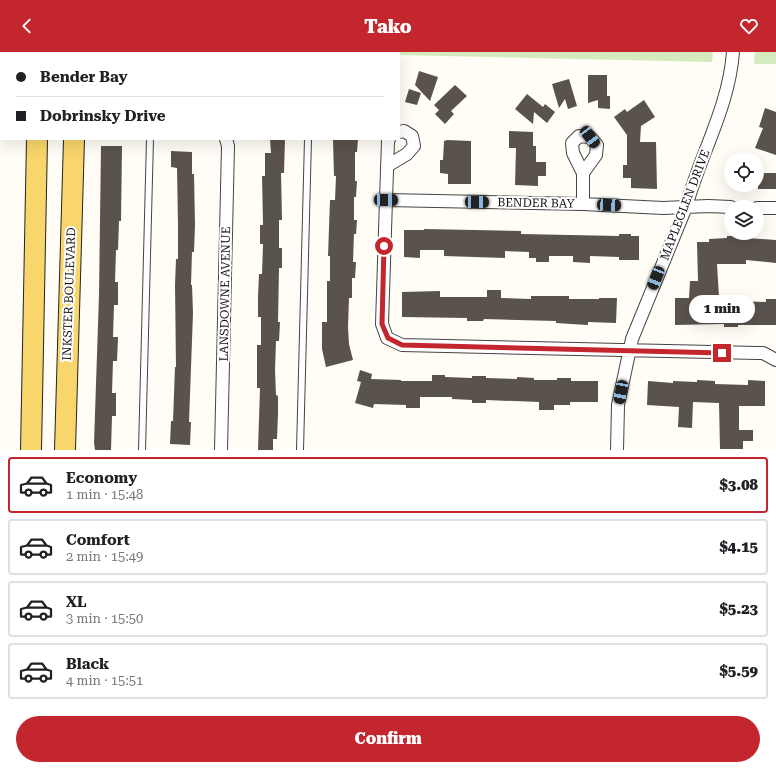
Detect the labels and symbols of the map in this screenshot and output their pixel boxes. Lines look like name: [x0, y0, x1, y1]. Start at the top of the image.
car: [578, 124, 602, 150]
street label: MAPLEGLEN DRIVE: [657, 148, 713, 262]
car: [374, 194, 398, 206]
street label: BENDER BAY: [497, 195, 576, 211]
car: [465, 196, 489, 208]
car: [597, 198, 621, 212]
street label: LANSDOWNE AVENUE: [217, 226, 233, 362]
street label: INKSTER BOULEVARD: [60, 227, 78, 361]
route start: [375, 237, 393, 255]
car: [646, 265, 666, 291]
callout: 1 min: [689, 295, 755, 323]
route end: [713, 344, 731, 362]
car: [613, 379, 629, 405]

